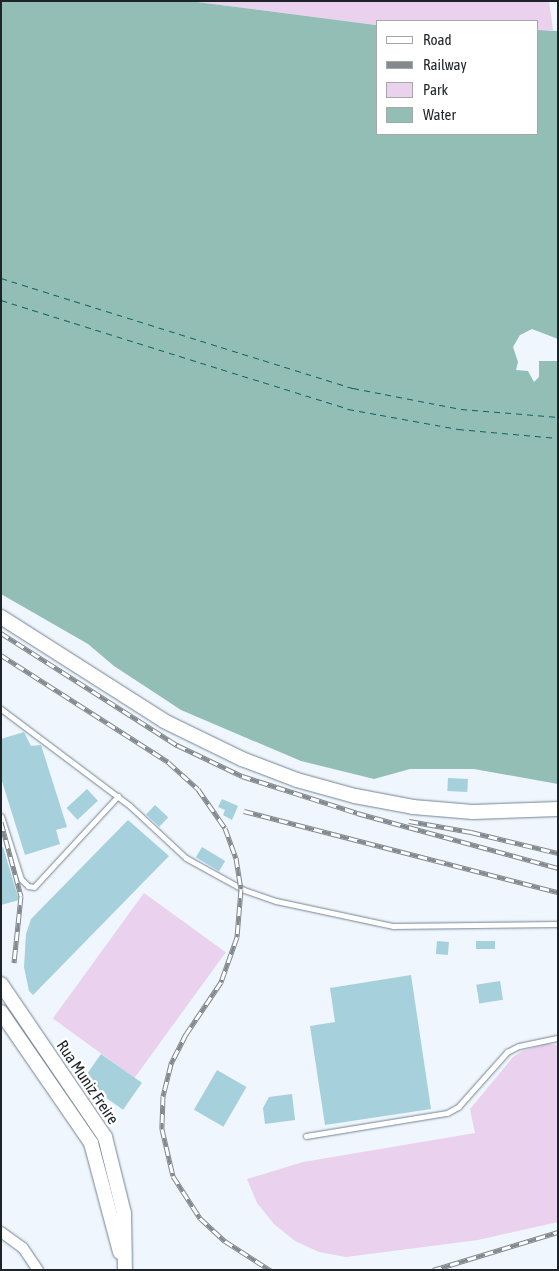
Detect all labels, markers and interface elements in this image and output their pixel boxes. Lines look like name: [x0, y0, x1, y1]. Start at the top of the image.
legend: [376, 20, 539, 135]
text: Road: [423, 31, 452, 48]
text: Railway: [423, 56, 467, 73]
text: Park: [423, 81, 448, 98]
text: Water: [423, 106, 456, 123]
street label: Rua Muniz Freire: [53, 1036, 123, 1128]

